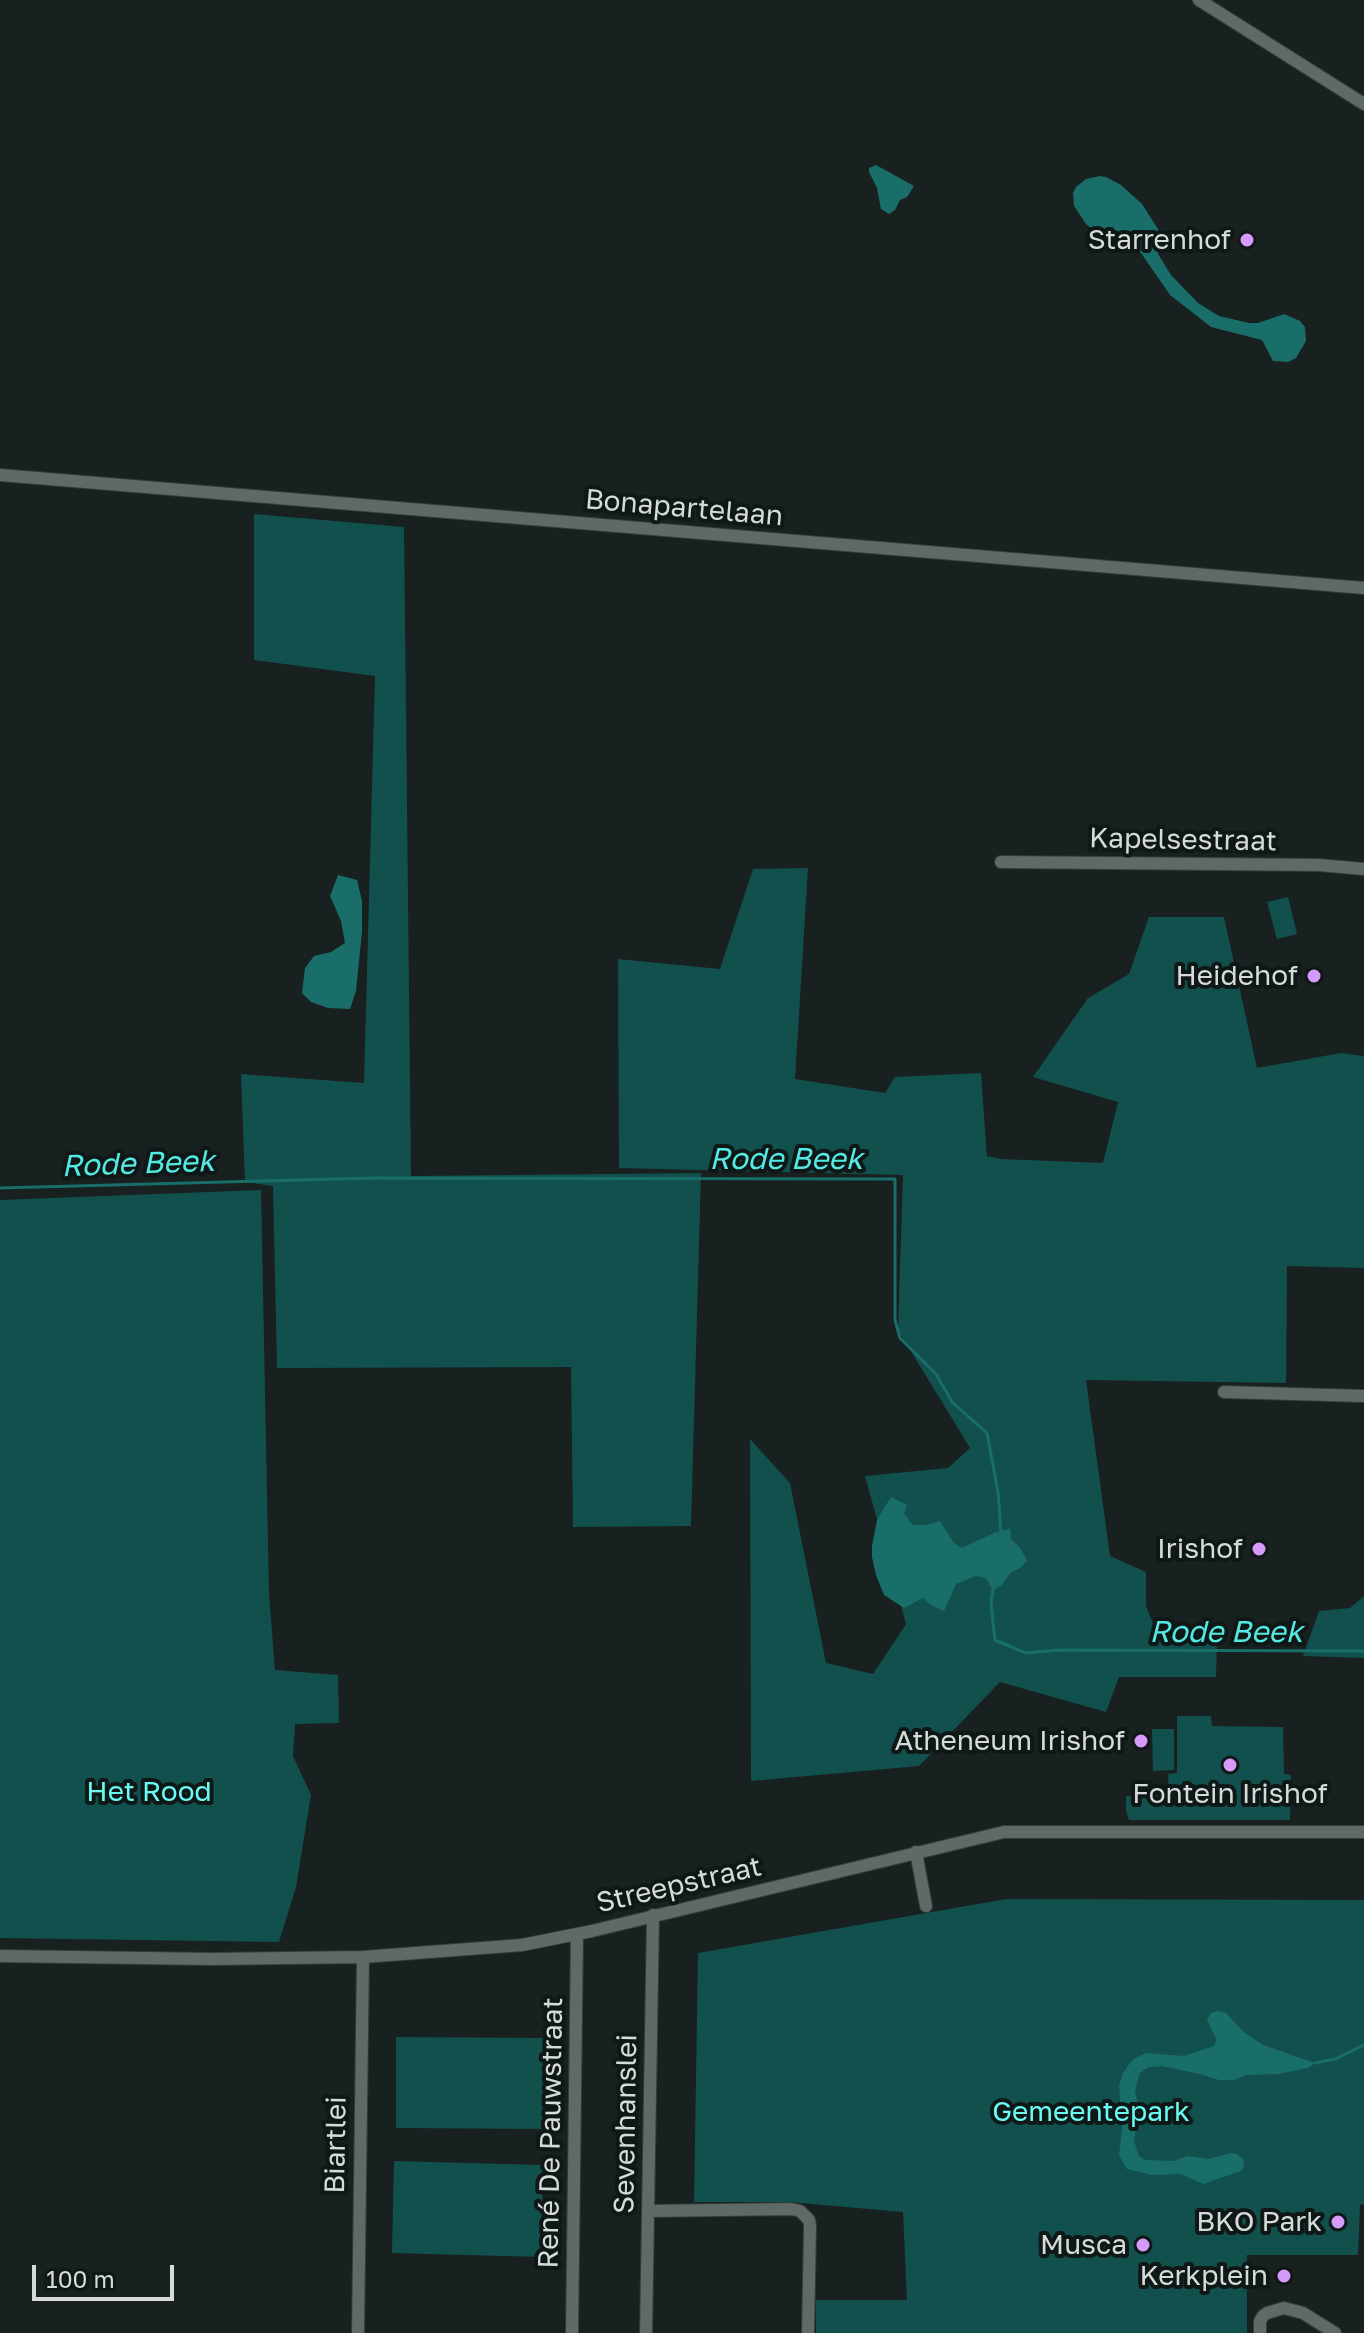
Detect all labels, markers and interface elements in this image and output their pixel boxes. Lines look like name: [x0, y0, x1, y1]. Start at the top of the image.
place label: Starrenhof: [1088, 223, 1231, 257]
marker: Starrenhof: [1238, 231, 1256, 249]
street label: Bonapartelaan: [584, 483, 784, 533]
street label: Kapelsestraat: [1089, 822, 1277, 858]
place label: Heidehof: [1176, 959, 1298, 993]
marker: Heidehof: [1305, 967, 1323, 985]
water label: Rode Beek: [709, 1141, 863, 1177]
water label: Rode Beek: [61, 1143, 215, 1185]
place label: Irishof: [1157, 1532, 1243, 1566]
marker: Irishof: [1250, 1540, 1268, 1558]
water label: Rode Beek: [1149, 1614, 1303, 1650]
place label: Atheneum Irishof: [895, 1724, 1125, 1758]
marker: Atheneum Irishof: [1132, 1732, 1150, 1750]
marker: Fontein Irishof: [1221, 1756, 1239, 1774]
park label: Het Rood: [86, 1775, 212, 1809]
place label: Fontein Irishof: [1132, 1777, 1328, 1811]
street label: Streepstraat: [593, 1850, 765, 1920]
street label: René De Pauwstraat: [532, 1997, 570, 2269]
street label: Sevenhanslei: [608, 2034, 644, 2214]
park label: Gemeentepark: [992, 2095, 1190, 2129]
street label: Biartlei: [318, 2096, 354, 2194]
place label: BKO Park: [1196, 2205, 1322, 2239]
marker: BKO Park: [1329, 2213, 1347, 2231]
place label: Musca: [1040, 2228, 1127, 2262]
marker: Musca: [1134, 2236, 1152, 2254]
scale bar: [36, 2249, 178, 2299]
place label: Kerkplein: [1139, 2259, 1268, 2293]
text: 100 m: [46, 2264, 115, 2293]
marker: Kerkplein: [1275, 2267, 1293, 2285]

